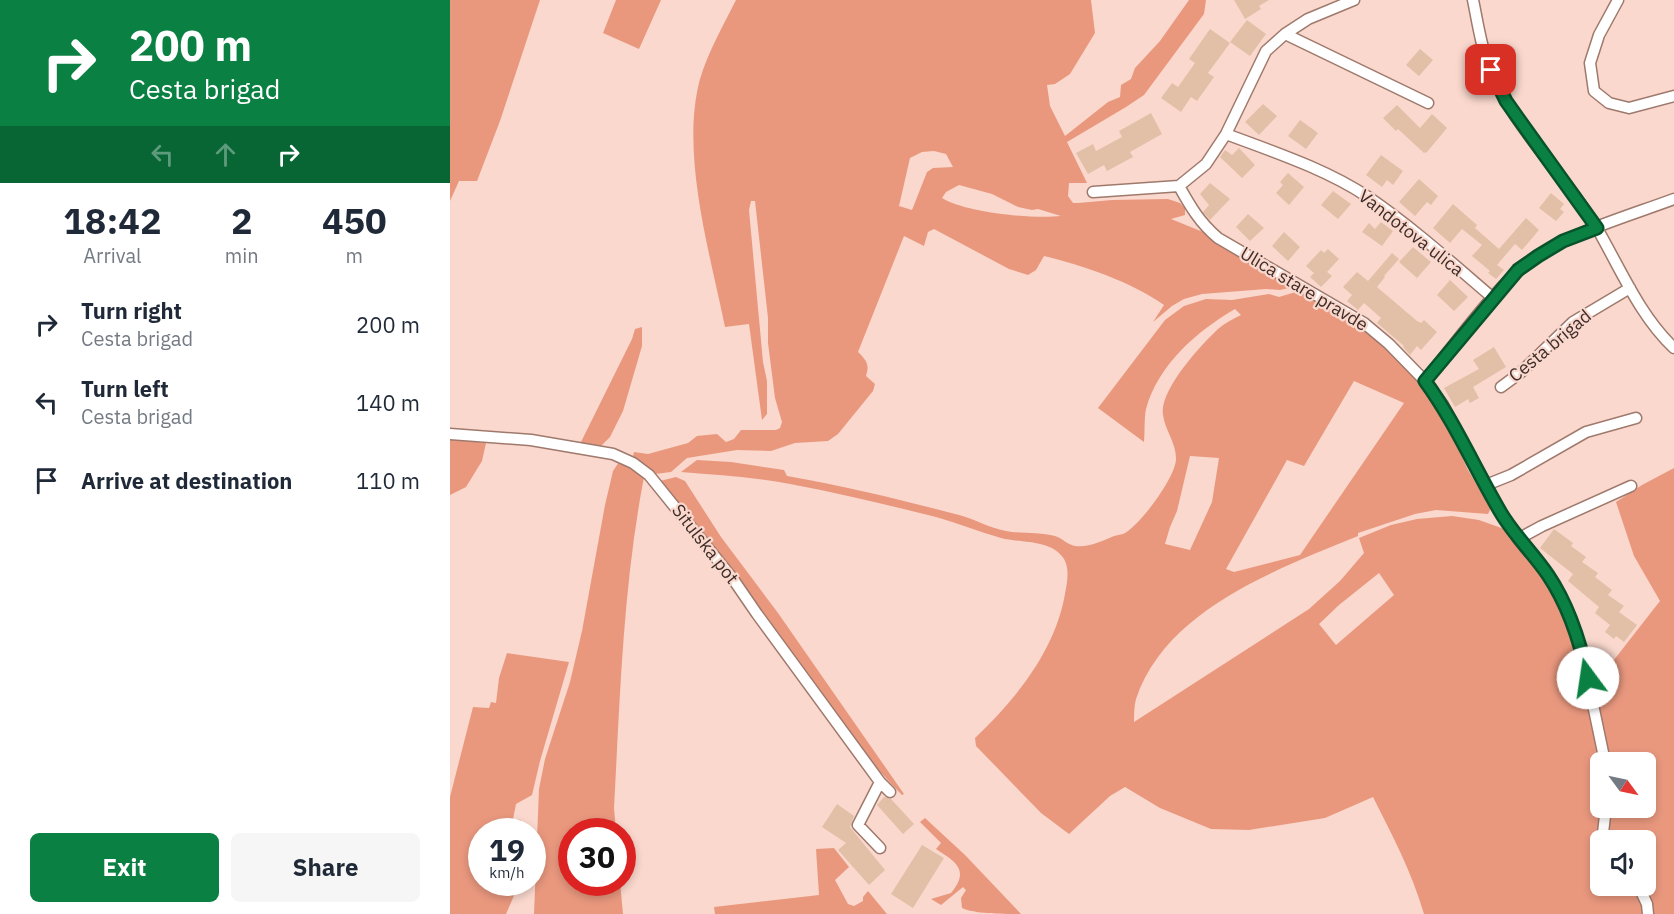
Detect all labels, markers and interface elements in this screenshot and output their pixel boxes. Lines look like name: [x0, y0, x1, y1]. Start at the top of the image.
text: 200 m: [129, 18, 252, 73]
icon: right: [30, 24, 108, 102]
pin: [1465, 44, 1516, 95]
icon: arrive: [1474, 53, 1507, 86]
text: Cesta brigad: [129, 71, 280, 106]
icon: left: [146, 138, 179, 171]
icon: ahead: [209, 138, 242, 171]
icon: right: [272, 138, 305, 171]
street label: Vandotova ulica: [1354, 184, 1469, 281]
text: 18:42: [63, 197, 162, 244]
text: 2: [231, 197, 253, 244]
text: 450: [322, 197, 387, 244]
street label: Ulica stare pravde: [1236, 241, 1373, 336]
text: Arrival: [83, 242, 142, 269]
text: min: [225, 242, 259, 269]
text: m: [346, 242, 363, 269]
text: Turn right: [81, 296, 182, 325]
street label: Cesta brigad: [1504, 304, 1596, 387]
icon: right: [30, 308, 63, 341]
text: 200 m: [356, 310, 420, 339]
text: Cesta brigad: [81, 325, 193, 352]
text: Turn left: [81, 374, 169, 403]
icon: left: [30, 386, 63, 419]
text: 140 m: [356, 388, 420, 417]
text: Cesta brigad: [81, 403, 193, 430]
icon: arrive: [30, 464, 63, 497]
text: Arrive at destination: [81, 466, 292, 495]
text: 110 m: [356, 466, 420, 495]
street label: Situlska pot: [667, 499, 744, 588]
position arrow: [1556, 646, 1620, 710]
north arrow: [1590, 752, 1656, 818]
map controls: [1590, 752, 1656, 896]
speed limit sign: 30: [558, 818, 636, 896]
text: 19: [489, 830, 525, 869]
button: sound: [1590, 830, 1656, 896]
button: Exit: [30, 833, 219, 902]
button: Share: [231, 833, 420, 902]
text: km/h: [489, 863, 525, 882]

